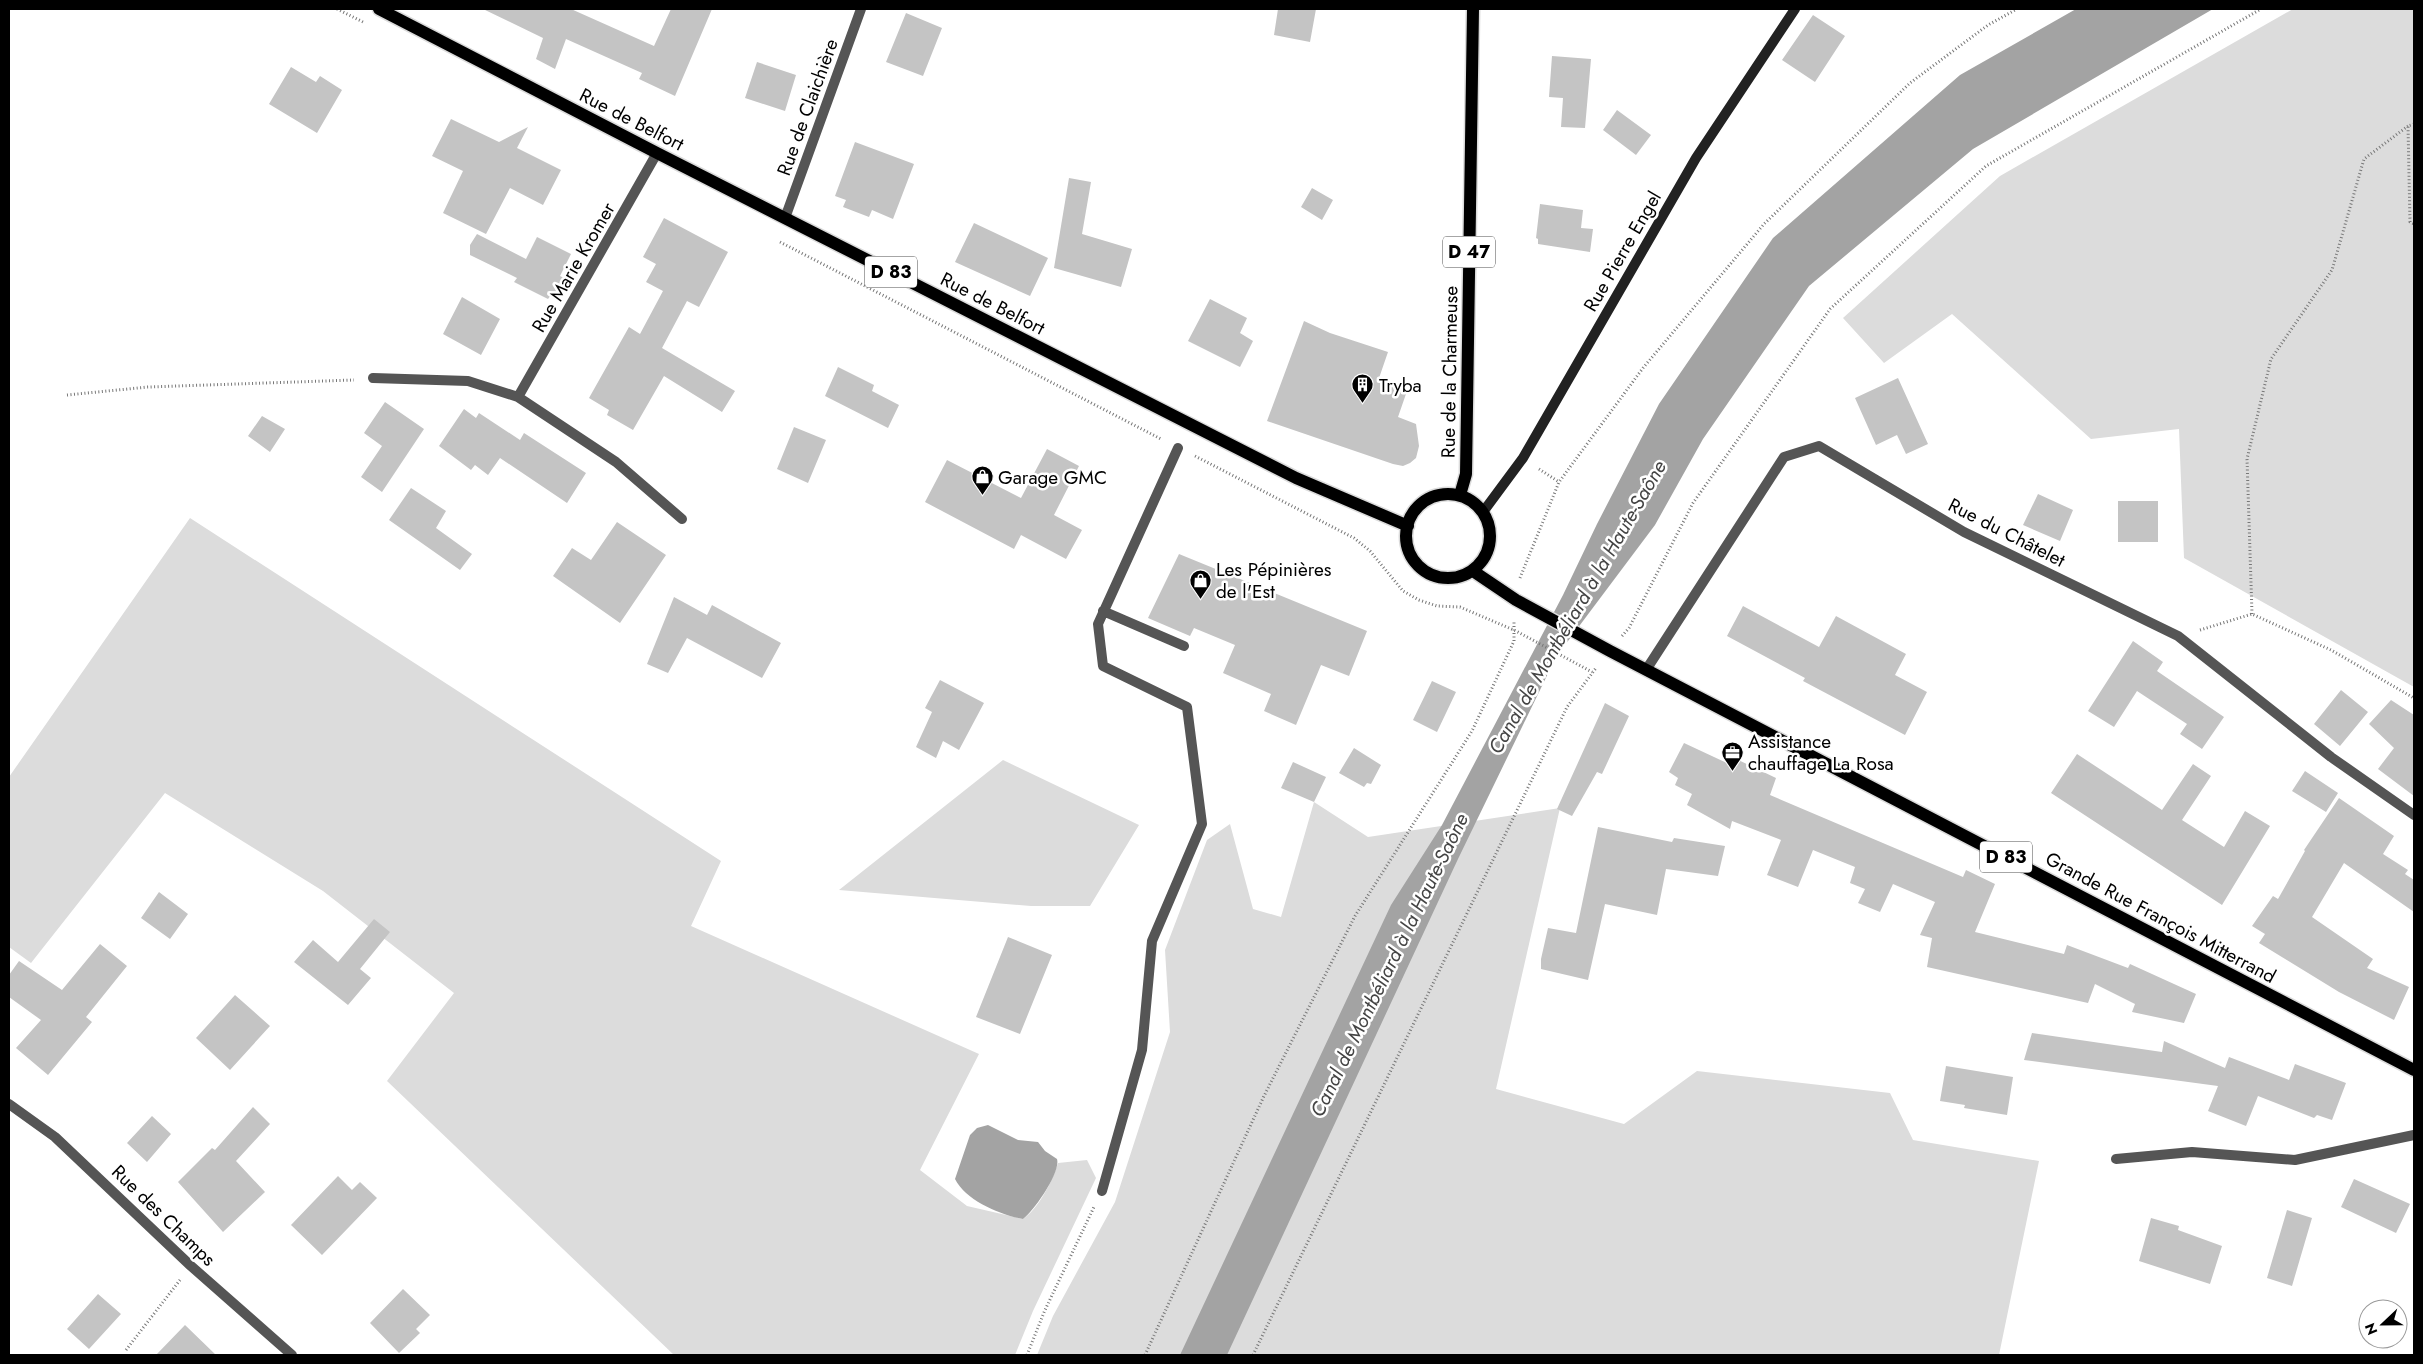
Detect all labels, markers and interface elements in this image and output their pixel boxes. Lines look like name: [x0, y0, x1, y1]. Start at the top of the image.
street label: Rue de Claichière: [770, 35, 845, 179]
street label: Rue de Belfort: [575, 82, 689, 158]
street label: Rue Pierre Engel: [1577, 186, 1668, 316]
street label: Rue Marie Kromer: [525, 197, 622, 337]
road number: D 47: [1443, 236, 1495, 268]
road number: D 83: [865, 256, 917, 288]
street label: Rue de Belfort: [936, 266, 1050, 342]
street label: Rue de la Charmeuse: [1434, 285, 1465, 458]
place label: Tryba: [1379, 372, 1422, 399]
building icon: Tryba: [1351, 373, 1375, 404]
water label: Canal de Montbéliard à la Haute-Saône: [1481, 455, 1674, 759]
place label: Garage GMC: [998, 464, 1107, 491]
shop icon: Garage GMC: [970, 465, 994, 496]
street label: Rue du Châtelet: [1944, 491, 2070, 574]
place label: Les Pépinières de l'Est: [1216, 556, 1332, 605]
shop icon: Les Pépinières de l'Est: [1188, 568, 1212, 599]
place label: Assistance chauffage La Rosa: [1748, 728, 1894, 777]
office icon: Assistance chauffage La Rosa: [1720, 740, 1744, 771]
water label: Canal de Montbéliard à la Haute-Saône: [1303, 808, 1476, 1122]
road number: D 83: [1980, 842, 2032, 872]
street label: Grande Rue François Mitterrand: [2041, 845, 2281, 990]
street label: Rue des Champs: [106, 1159, 222, 1272]
north arrow: [2358, 1299, 2408, 1349]
text: N: [2360, 1320, 2382, 1338]

